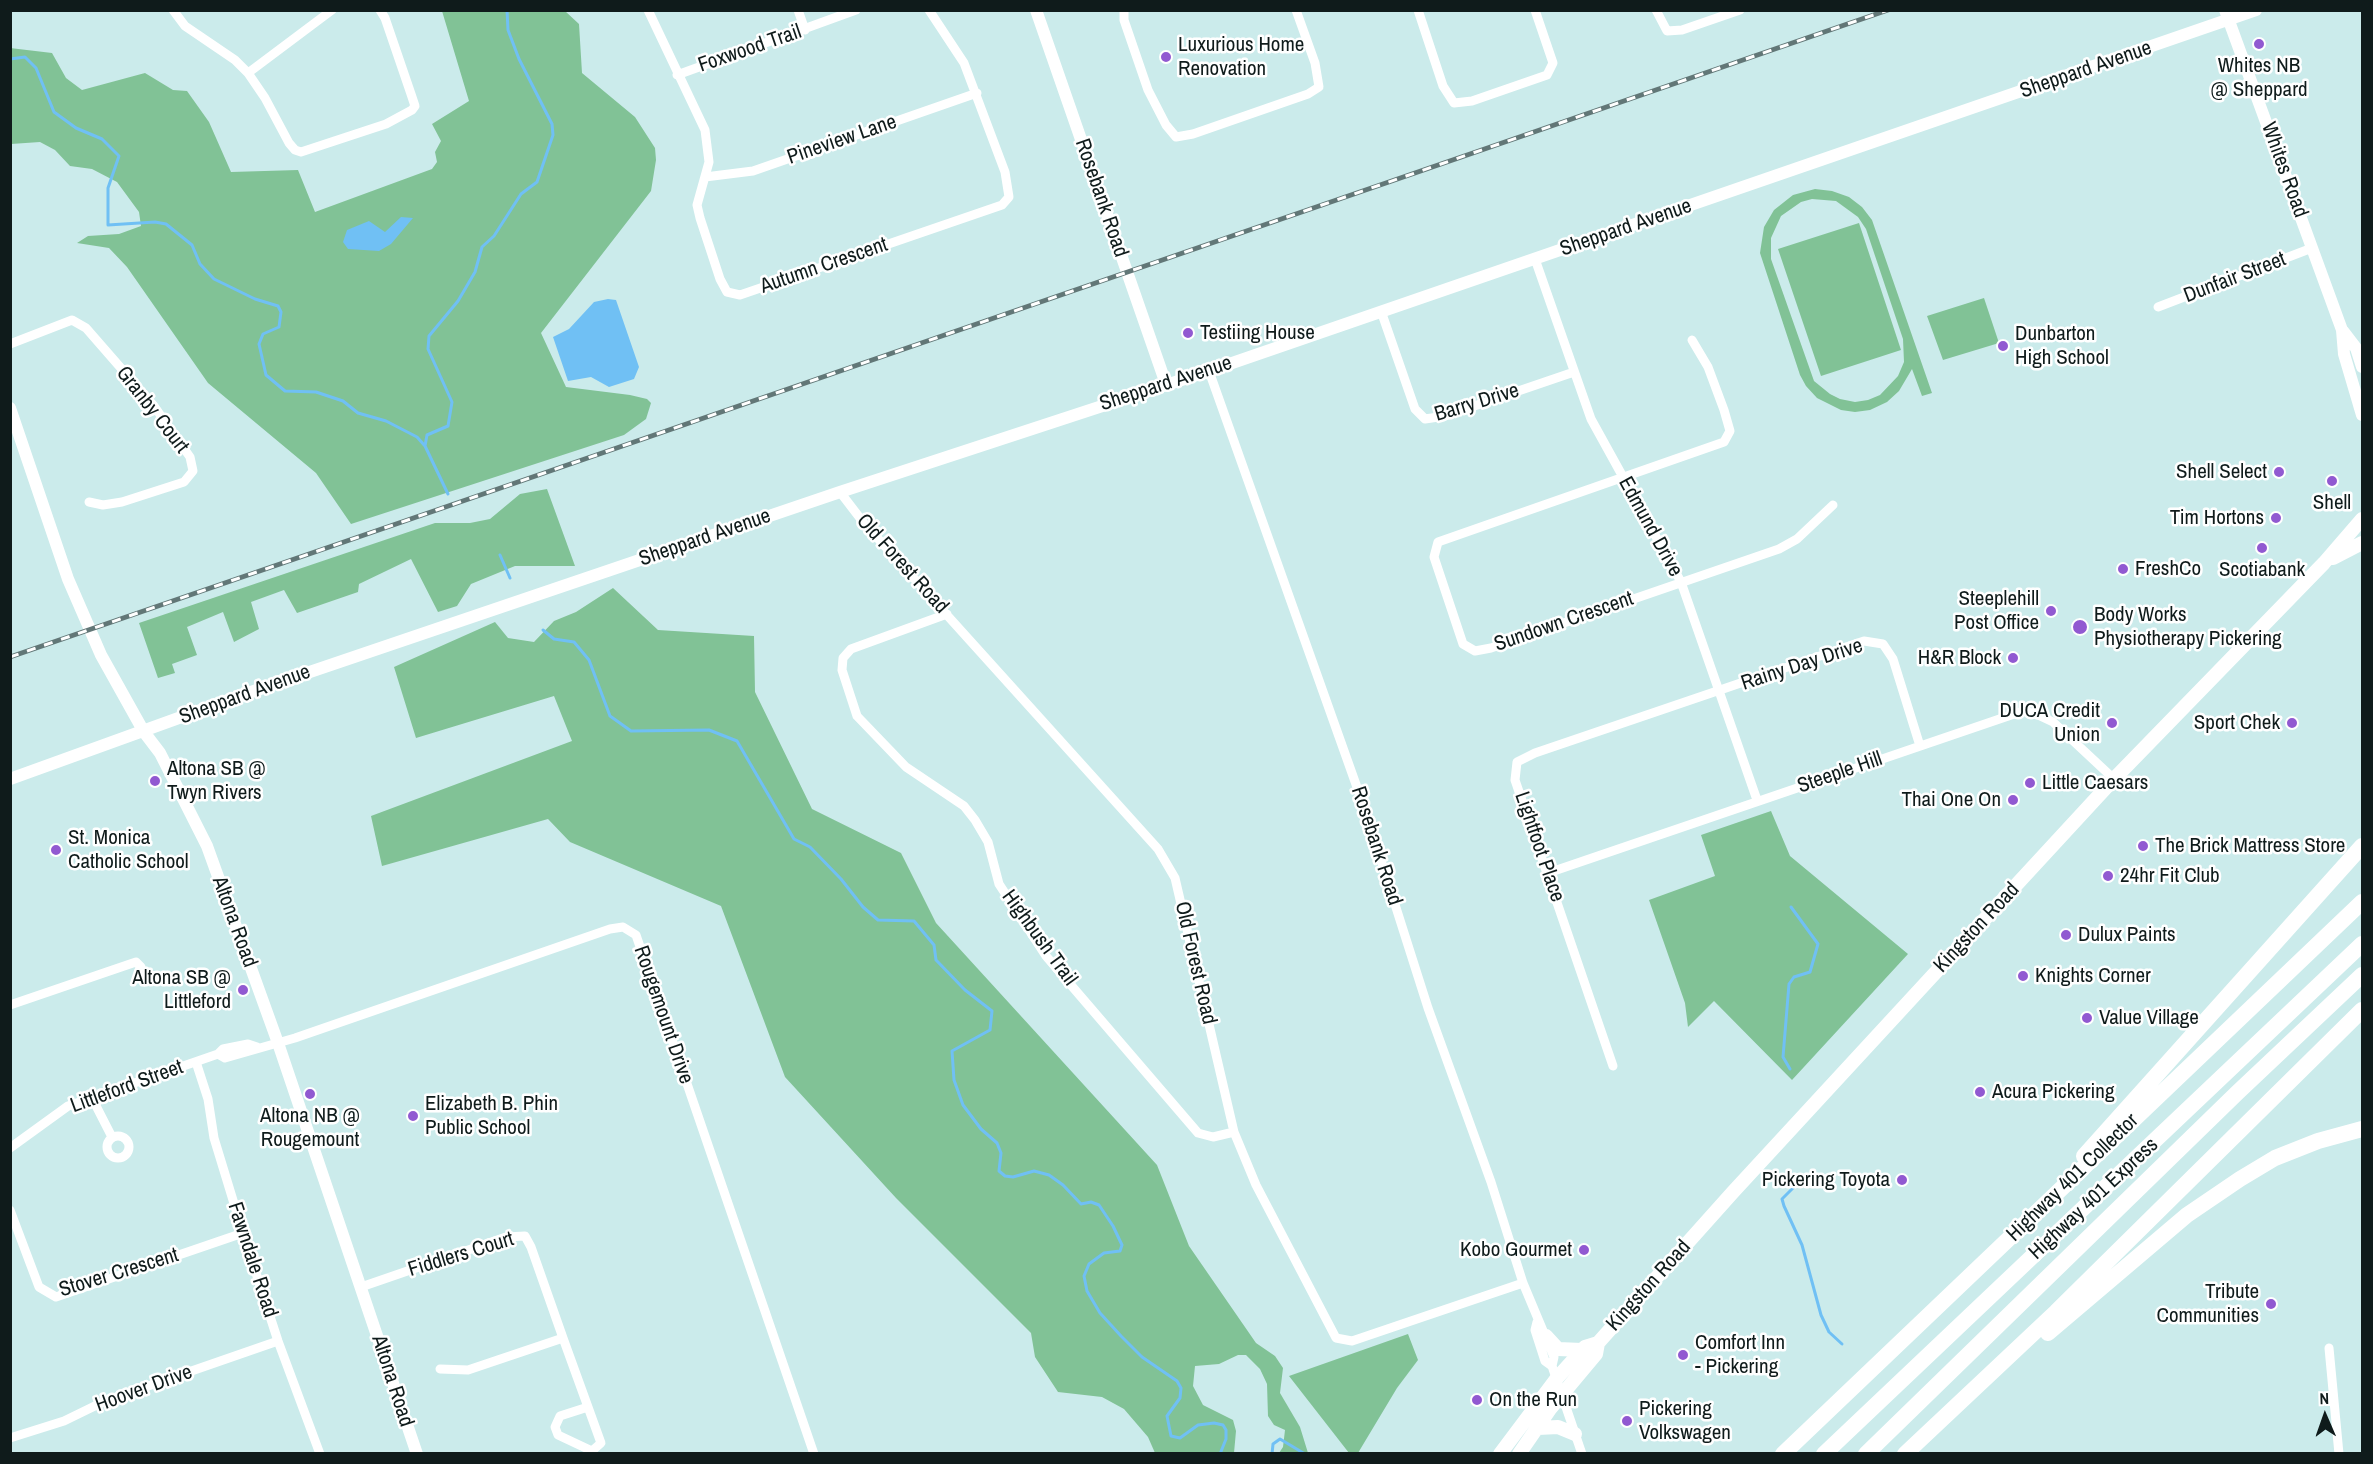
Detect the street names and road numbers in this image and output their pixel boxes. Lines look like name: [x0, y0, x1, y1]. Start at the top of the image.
street label: Foxwood Trail: [695, 20, 805, 78]
street label: Sheppard Avenue: [2017, 36, 2155, 104]
street label: Pineview Lane: [784, 110, 900, 170]
street label: Whites Road: [2255, 119, 2313, 221]
street label: Rosebank Road: [1069, 136, 1133, 260]
street label: Sheppard Avenue: [1557, 194, 1695, 262]
street label: Autumn Crescent: [757, 232, 891, 300]
street label: Dunfair Street: [2180, 247, 2290, 309]
street label: Sheppard Avenue: [1097, 351, 1235, 417]
street label: Granby Court: [110, 362, 194, 458]
street label: Barry Drive: [1432, 378, 1522, 428]
street label: Edmund Drive: [1612, 473, 1688, 581]
street label: Sheppard Avenue: [636, 504, 774, 572]
street label: Old Forest Road: [851, 509, 953, 619]
street label: Sundown Crescent: [1491, 586, 1637, 658]
street label: Rainy Day Drive: [1738, 633, 1866, 697]
street label: Sheppard Avenue: [176, 660, 314, 730]
street label: Steeple Hill: [1794, 747, 1886, 799]
street label: Rosebank Road: [1345, 783, 1407, 909]
street label: Lightfoot Place: [1508, 789, 1570, 905]
street label: Altona Road: [206, 873, 262, 971]
street label: Kingston Road: [1929, 878, 2025, 978]
street label: Highbush Trail: [996, 885, 1082, 991]
street label: Old Forest Road: [1169, 899, 1221, 1027]
street label: Rougemount Drive: [628, 943, 698, 1087]
street label: Littleford Street: [67, 1055, 187, 1119]
street label: Highway 401 Collector: [2002, 1109, 2144, 1247]
street label: Highway 401 Express: [2024, 1133, 2164, 1265]
street label: Fawndale Road: [222, 1199, 282, 1321]
street label: Fiddlers Court: [405, 1227, 517, 1283]
street label: Kingston Road: [1602, 1235, 1696, 1337]
street label: Stover Crescent: [56, 1243, 182, 1303]
street label: Altona Road: [365, 1332, 419, 1430]
street label: Hoover Drive: [92, 1360, 196, 1418]

